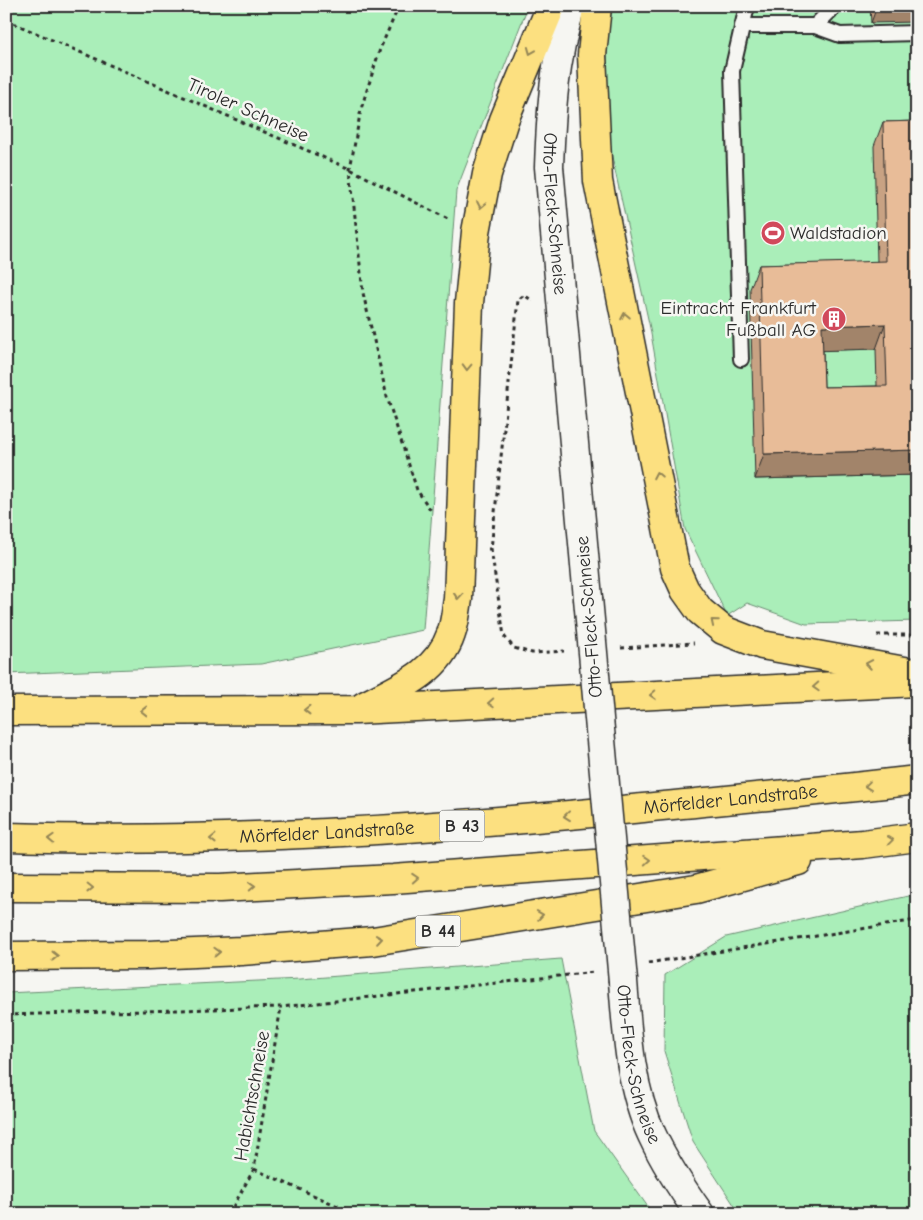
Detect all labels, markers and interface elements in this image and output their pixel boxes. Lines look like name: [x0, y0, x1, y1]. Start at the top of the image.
one-way arrow: [527, 46, 538, 55]
street label: Tiroler Schneise: [184, 73, 312, 147]
street label: Otto-Fleck-Schneise: [538, 132, 572, 296]
one-way arrow: [476, 200, 487, 209]
sports icon: Waldstadion: [760, 220, 786, 246]
place label: Waldstadion: [790, 222, 887, 244]
place label: Eintracht Frankfurt Fußball AG: [661, 297, 817, 341]
building icon: Eintracht Frankfurt Fußball AG: [821, 306, 847, 332]
one-way arrow: [620, 311, 630, 320]
one-way arrow: [461, 363, 472, 371]
one-way arrow: [652, 470, 662, 479]
street label: Otto-Fleck-Schneise: [571, 535, 607, 699]
one-way arrow: [452, 593, 463, 601]
one-way arrow: [710, 619, 719, 628]
one-way arrow: [864, 660, 873, 670]
one-way arrow: [811, 682, 819, 692]
one-way arrow: [649, 690, 657, 701]
one-way arrow: [487, 698, 495, 709]
one-way arrow: [303, 705, 310, 715]
one-way arrow: [140, 706, 148, 716]
street label: Mörfelder Landstraße: [642, 780, 819, 819]
one-way arrow: [864, 780, 872, 791]
road number: B 43: [440, 810, 484, 841]
one-way arrow: [563, 810, 571, 821]
street label: Mörfelder Landstraße: [239, 817, 415, 848]
one-way arrow: [46, 833, 54, 844]
one-way arrow: [209, 834, 216, 844]
one-way arrow: [886, 835, 894, 846]
one-way arrow: [643, 855, 651, 866]
one-way arrow: [411, 872, 419, 883]
one-way arrow: [249, 881, 257, 892]
one-way arrow: [86, 883, 94, 894]
one-way arrow: [536, 910, 544, 921]
road number: B 44: [416, 916, 460, 946]
one-way arrow: [375, 935, 384, 945]
one-way arrow: [214, 947, 222, 958]
one-way arrow: [52, 951, 59, 961]
street label: Otto-Fleck-Schneise: [612, 984, 666, 1148]
street label: Habichtschneise: [230, 1029, 274, 1163]

